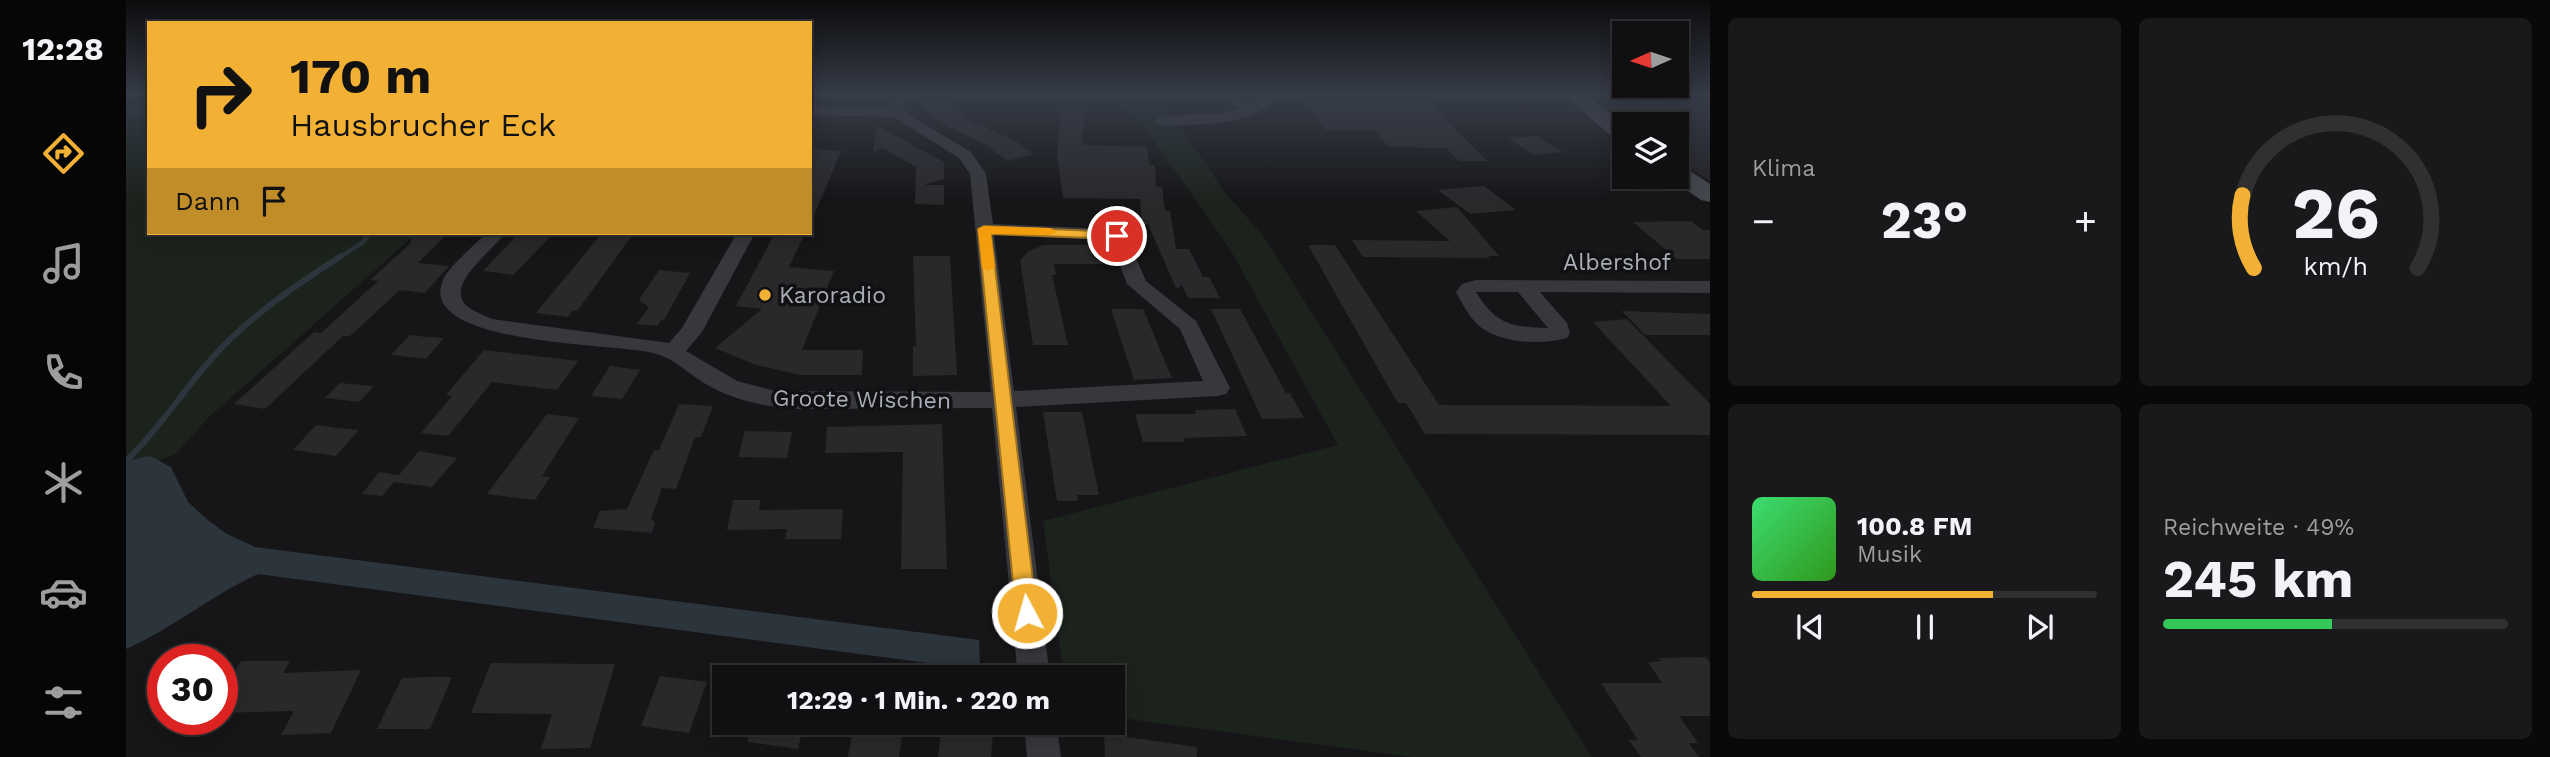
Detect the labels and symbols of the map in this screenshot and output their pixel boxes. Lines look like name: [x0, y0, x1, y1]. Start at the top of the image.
north arrow: [1612, 21, 1689, 98]
pin: [1087, 206, 1147, 266]
street label: Albershof: [1563, 249, 1671, 276]
place label: Karoradio: [779, 282, 886, 309]
marker: Karoradio: [757, 287, 773, 303]
street label: Groote Wischen: [773, 384, 951, 415]
position arrow: [990, 576, 1064, 650]
speed limit sign: 30: [147, 644, 238, 735]

